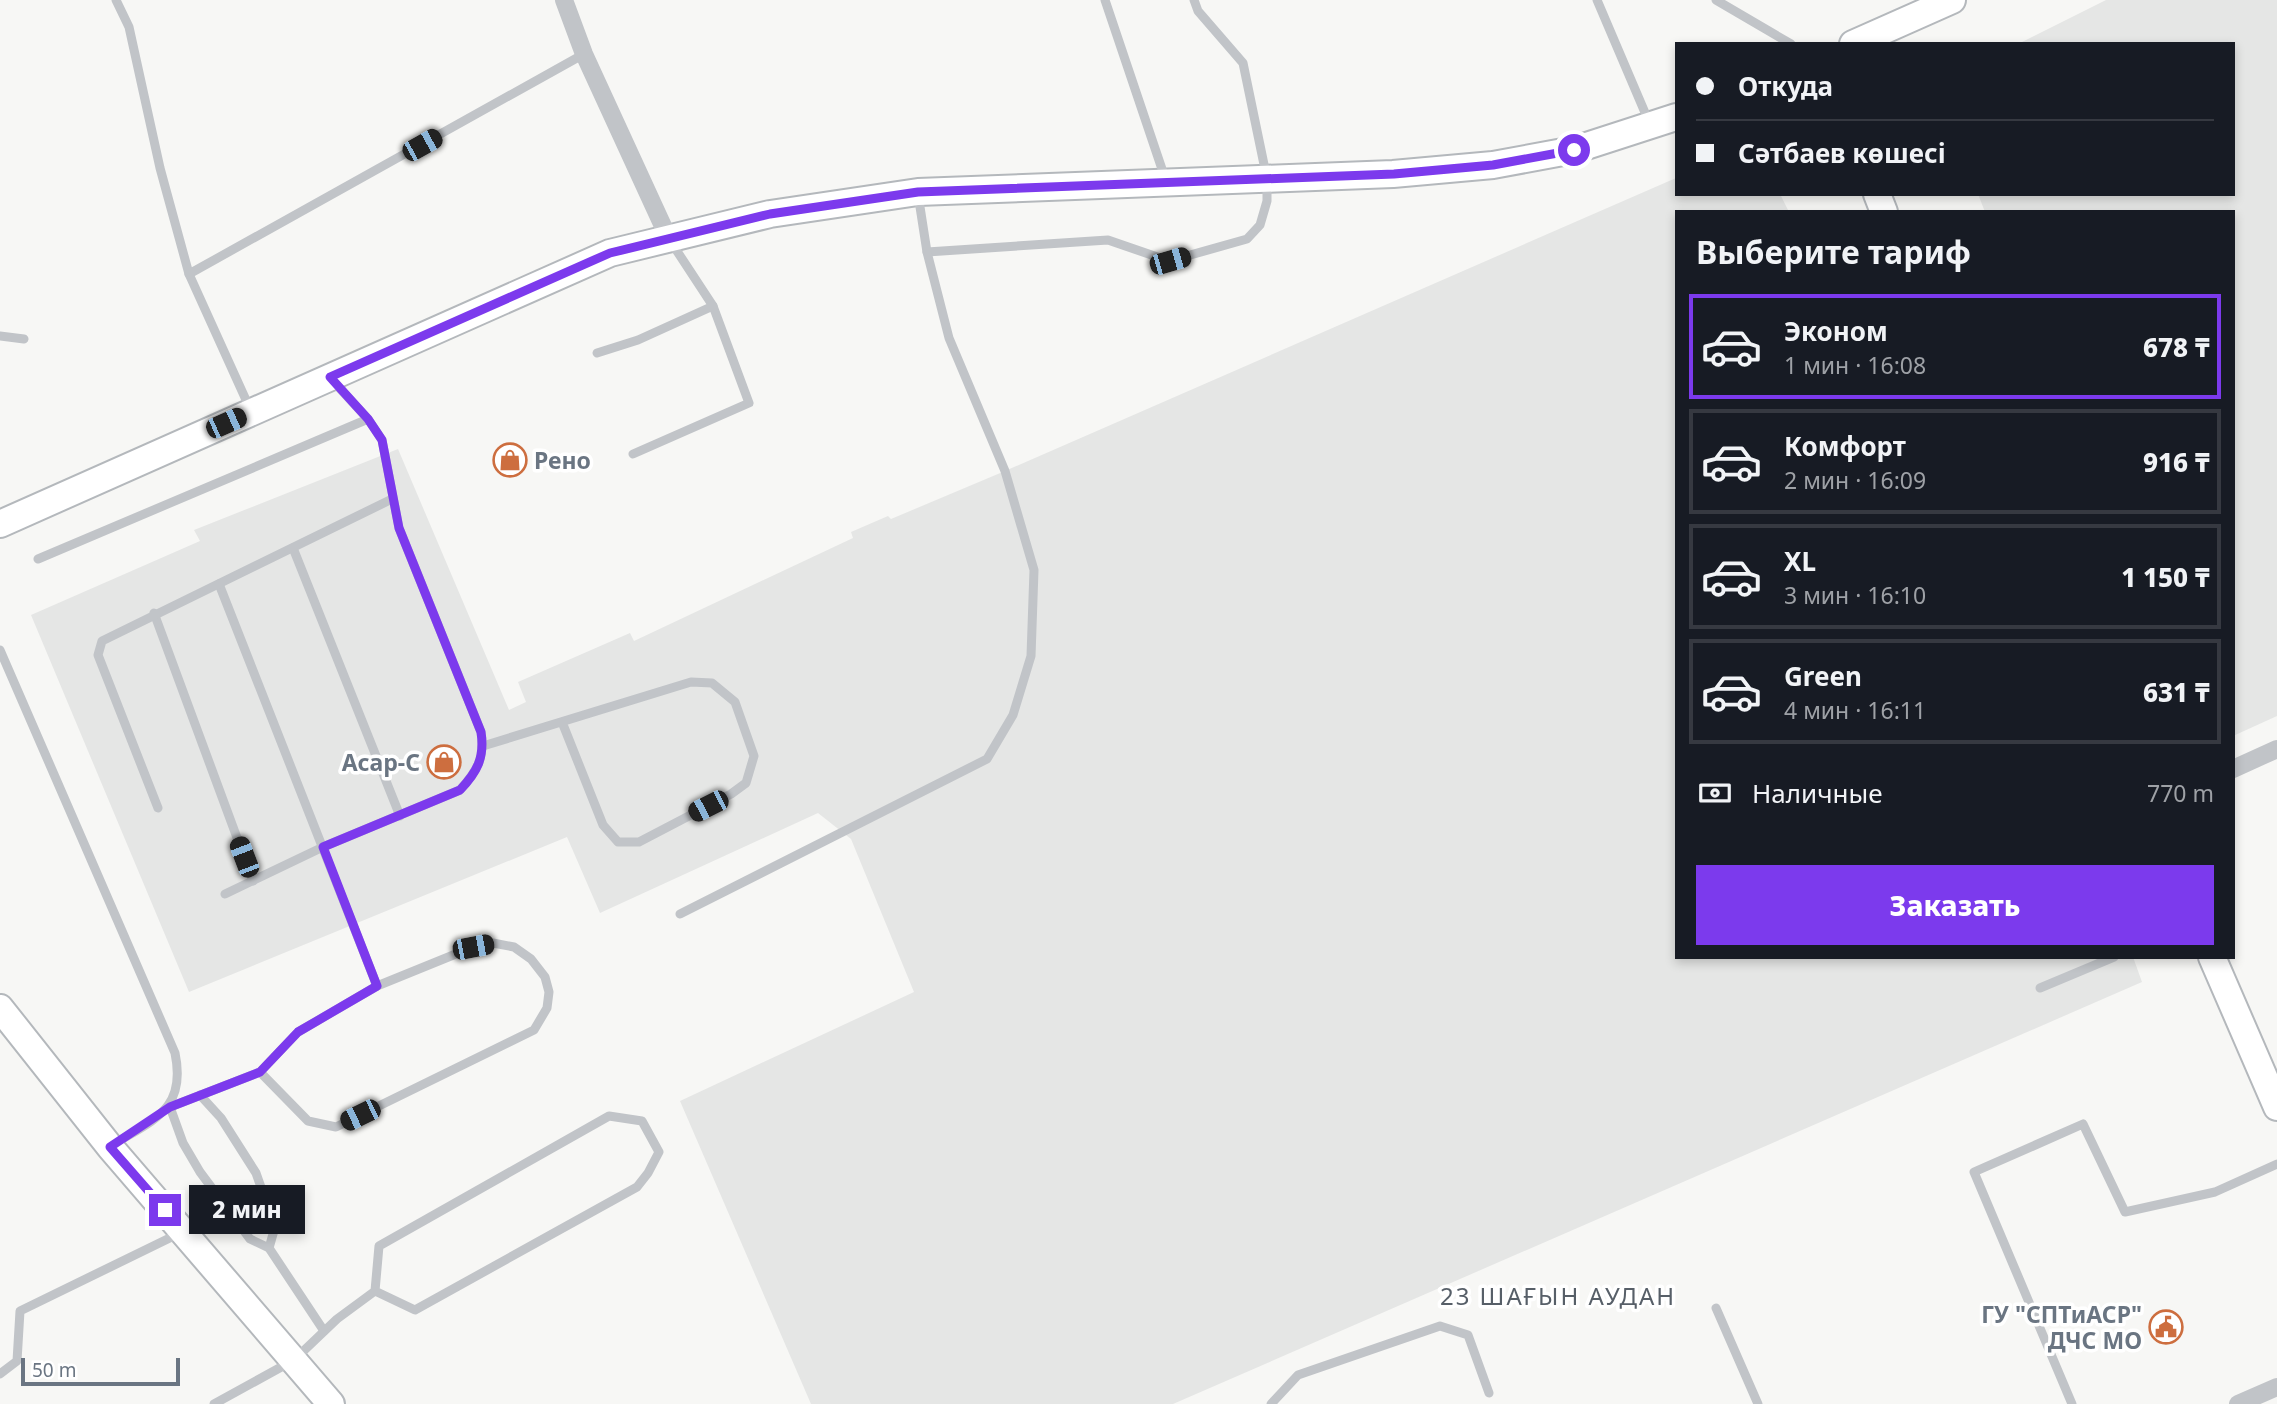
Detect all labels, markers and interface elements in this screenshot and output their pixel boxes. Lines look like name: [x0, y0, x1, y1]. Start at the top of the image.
text: Откуда: [1738, 68, 1833, 104]
car: [399, 126, 446, 164]
route start: [1558, 134, 1590, 166]
text: Сәтбаев көшесі: [1738, 135, 1946, 171]
text: Выберите тариф: [1696, 230, 1971, 273]
car: [1147, 245, 1194, 277]
text: Эконом: [1784, 313, 1888, 349]
icon: car: [1700, 315, 1763, 378]
text: 678 ₸: [2143, 329, 2210, 365]
text: 1 мин · 16:08: [1784, 349, 1926, 381]
car: [203, 405, 250, 441]
text: Комфорт: [1784, 428, 1906, 464]
icon: car: [1700, 430, 1763, 493]
shop icon: Рено: [491, 441, 529, 479]
place label: Рено: [534, 444, 591, 476]
text: 916 ₸: [2143, 444, 2210, 480]
text: 2 мин · 16:09: [1784, 464, 1926, 496]
text: XL: [1784, 543, 1816, 579]
icon: car: [1700, 545, 1763, 608]
text: 1 150 ₸: [2121, 559, 2210, 595]
text: 3 мин · 16:10: [1784, 579, 1926, 611]
text: Green: [1784, 658, 1862, 694]
icon: car: [1700, 660, 1763, 723]
text: 631 ₸: [2143, 674, 2210, 710]
text: 4 мин · 16:11: [1784, 694, 1926, 726]
shop icon: Асар-С: [425, 743, 463, 781]
place label: Асар-С: [342, 746, 420, 778]
icon: cash: [1696, 774, 1734, 812]
text: Наличные: [1752, 775, 1883, 811]
text: 770 m: [2147, 777, 2214, 809]
car: [685, 787, 732, 825]
car: [227, 834, 262, 880]
button: Заказать: [1696, 865, 2214, 945]
car: [451, 933, 496, 961]
car: [337, 1096, 384, 1134]
callout: 2 мин: [190, 1186, 305, 1234]
text: 2 мин: [212, 1193, 282, 1225]
route end: [149, 1194, 181, 1226]
district label: 23 ШАҒЫН АУДАН: [1440, 1279, 1676, 1312]
place label: ГУ "СПТиАСР" ДЧС МО: [1981, 1298, 2142, 1356]
public building icon: ГУ "СПТиАСР" ДЧС МО: [2147, 1308, 2185, 1346]
scale bar: [21, 1355, 180, 1387]
text: 50 m: [32, 1357, 76, 1383]

